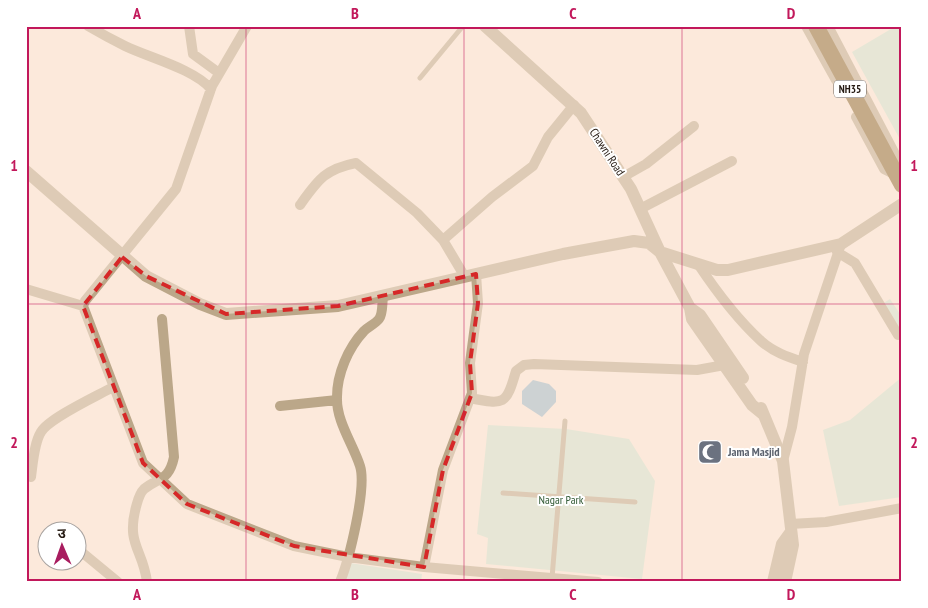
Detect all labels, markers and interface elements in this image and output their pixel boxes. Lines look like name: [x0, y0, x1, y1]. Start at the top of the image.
text: A: [132, 3, 142, 23]
text: B: [351, 3, 359, 23]
text: C: [569, 3, 577, 23]
text: D: [787, 3, 796, 23]
road number: NH35: [834, 80, 866, 98]
street label: Chawni Road: [587, 125, 628, 178]
text: 1: [10, 155, 18, 175]
text: 1: [910, 155, 918, 175]
text: 2: [10, 432, 18, 452]
text: 2: [910, 432, 918, 452]
mosque icon: Jama Masjid: [697, 439, 723, 465]
place label: Jama Masjid: [727, 444, 780, 459]
park label: Nagar Park: [539, 492, 584, 507]
north arrow: [38, 520, 88, 570]
text: उ: [57, 524, 67, 542]
text: A: [132, 584, 142, 604]
text: B: [351, 584, 359, 604]
text: C: [569, 584, 577, 604]
text: D: [787, 584, 796, 604]

